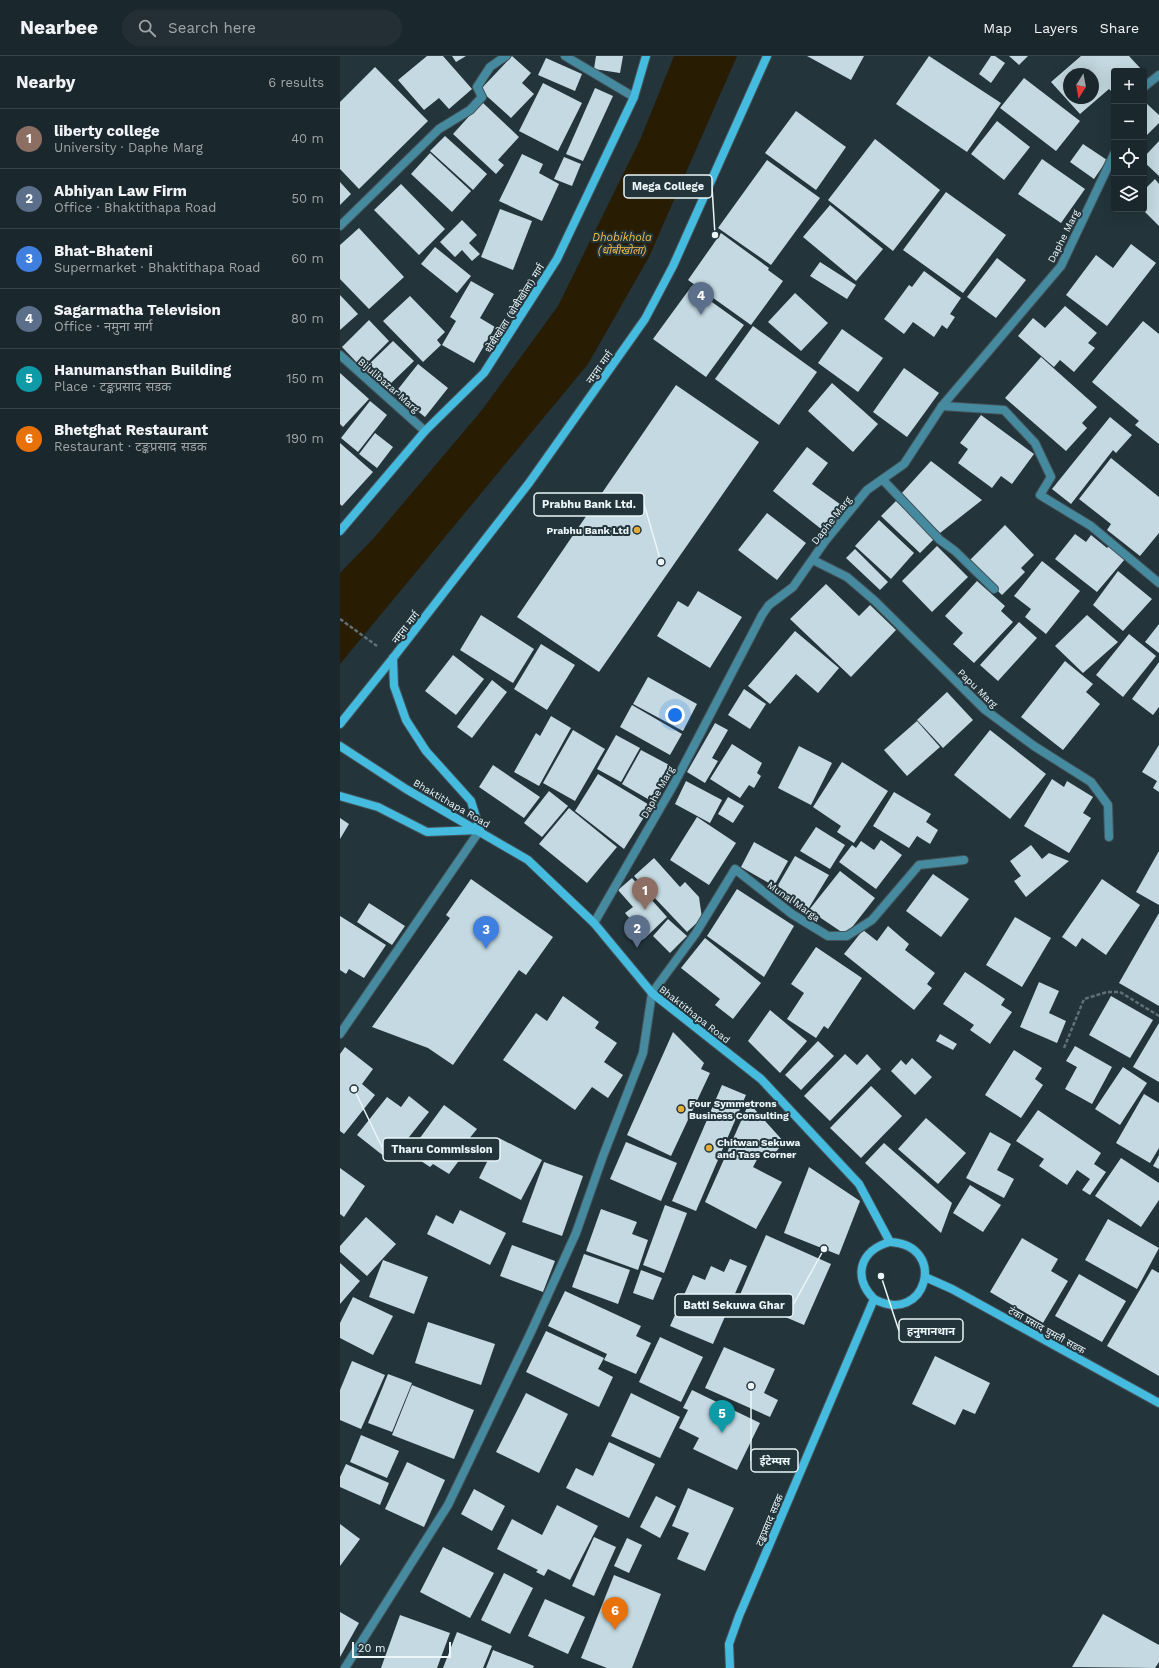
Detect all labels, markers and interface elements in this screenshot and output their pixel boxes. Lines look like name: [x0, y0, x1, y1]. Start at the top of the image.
search box: [122, 10, 402, 46]
text: Nearbee: [20, 16, 98, 39]
icon: search: [136, 17, 158, 39]
text: Search here: [168, 19, 256, 37]
text: Map: [983, 20, 1012, 36]
text: Layers: [1034, 20, 1078, 36]
text: Share: [1100, 20, 1139, 36]
north arrow: [1063, 68, 1099, 104]
map controls: [1111, 68, 1147, 212]
button: +: [1111, 68, 1147, 104]
text: Nearby: [16, 72, 75, 92]
text: 6 results: [268, 75, 324, 90]
button: −: [1111, 104, 1147, 140]
text: liberty college: [54, 122, 160, 140]
text: 1: [26, 131, 32, 146]
text: 40 m: [291, 131, 324, 146]
text: University · Daphe Marg: [54, 140, 203, 155]
button: locate: [1111, 140, 1147, 176]
callout: Mega College: [624, 175, 712, 198]
button: layers: [1111, 176, 1147, 212]
text: Mega College: [632, 180, 704, 193]
text: Abhiyan Law Firm: [54, 182, 187, 200]
text: 2: [25, 191, 33, 206]
text: 50 m: [292, 191, 324, 206]
text: Office · Bhaktithapa Road: [54, 200, 216, 215]
street label: Daphe Marg: [1045, 207, 1082, 264]
water label: Dhobikhola (धोबीखोला): [592, 231, 652, 257]
text: Bhat-Bhateni: [54, 242, 153, 260]
text: 3: [25, 251, 33, 266]
text: 60 m: [291, 251, 324, 266]
text: Supermarket · Bhaktithapa Road: [54, 260, 260, 275]
street label: धोबीखोला (धोबीखोला) मार्ग: [483, 261, 547, 355]
pin: 4: [688, 282, 714, 315]
text: Sagarmatha Television: [54, 301, 221, 319]
text: 4: [25, 311, 33, 326]
text: 80 m: [291, 311, 324, 326]
text: Office · नमुना मार्ग: [54, 319, 152, 334]
street label: नमुना मार्ग: [584, 348, 616, 386]
street label: Bijulibazar Marg: [356, 356, 422, 415]
text: Hanumansthan Building: [54, 361, 231, 379]
text: 5: [25, 371, 33, 386]
text: 150 m: [286, 371, 324, 386]
text: Place · टङ्कप्रसाद सडक: [54, 379, 171, 394]
text: Bhetghat Restaurant: [54, 421, 208, 439]
text: 6: [25, 431, 33, 446]
text: 190 m: [286, 431, 324, 446]
text: Restaurant · टङ्कप्रसाद सडक: [54, 439, 207, 454]
callout: Prabhu Bank Ltd.: [534, 493, 644, 516]
street label: Daphe Marg: [809, 494, 854, 546]
text: Prabhu Bank Ltd.: [542, 498, 636, 511]
place label: Prabhu Bank Ltd: [547, 525, 629, 536]
marker: Prabhu Bank Ltd: [632, 525, 642, 535]
street label: नमुना मार्ग: [390, 608, 423, 646]
street label: Papu Marg: [956, 667, 1000, 710]
your location: [665, 705, 685, 725]
street label: Daphe Marg: [639, 764, 677, 820]
street label: Bhaktithapa Road: [412, 777, 492, 830]
pin: 1: [632, 877, 658, 910]
street label: Munal Marga: [765, 879, 822, 924]
pin: 2: [624, 915, 650, 948]
pin: 3: [473, 916, 499, 949]
street label: Bhaktithapa Road: [657, 983, 732, 1045]
place label: Four Symmetrons Business Consulting: [689, 1098, 789, 1121]
marker: Four Symmetrons Business Consulting: [676, 1104, 686, 1114]
place label: Chitwan Sekuwa and Tass Corner: [717, 1137, 801, 1160]
callout: Tharu Commission: [383, 1138, 500, 1161]
text: Tharu Commission: [391, 1143, 493, 1156]
marker: Chitwan Sekuwa and Tass Corner: [704, 1143, 714, 1153]
callout: Batti Sekuwa Ghar: [675, 1294, 793, 1317]
text: Batti Sekuwa Ghar: [683, 1299, 785, 1312]
street label: टंका प्रसाद घुमती सडक: [1006, 1305, 1087, 1357]
callout: हनुमानथान: [899, 1319, 963, 1342]
text: हनुमानथान: [907, 1325, 955, 1339]
pin: 5: [709, 1400, 735, 1433]
callout: ईटेम्पस: [751, 1449, 798, 1472]
text: ईटेम्पस: [760, 1454, 791, 1468]
street label: टङ्कप्रसाद सडक: [754, 1492, 785, 1548]
pin: 6: [602, 1597, 628, 1630]
scale bar: [352, 1640, 451, 1659]
text: 20 m: [358, 1642, 386, 1655]

